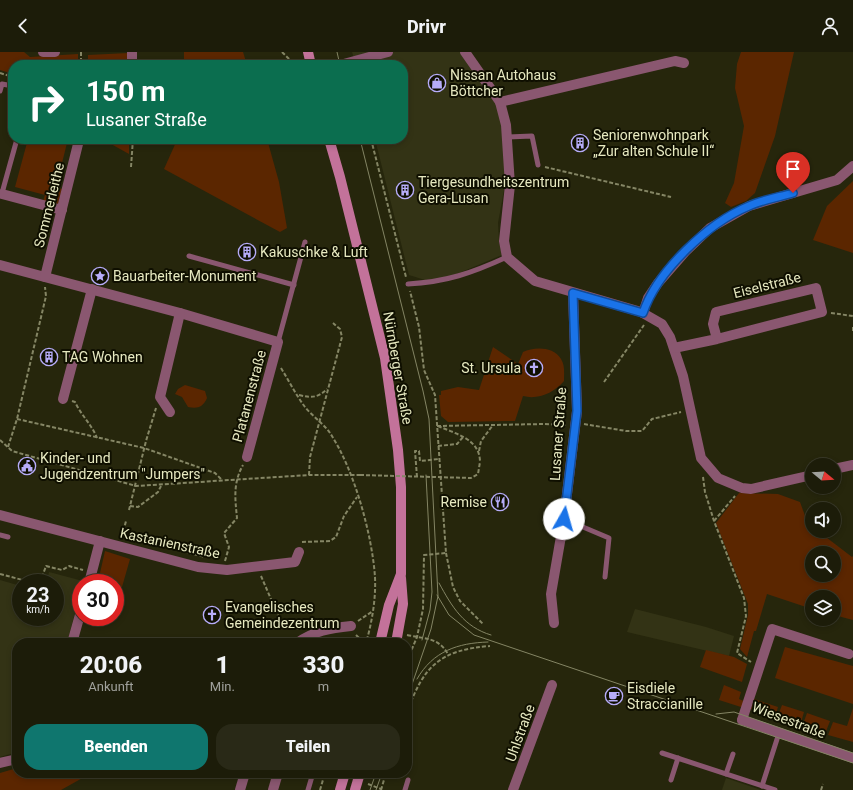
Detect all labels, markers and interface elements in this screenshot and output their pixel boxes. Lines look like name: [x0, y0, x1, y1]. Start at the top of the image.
icon: back: [12, 15, 34, 37]
icon: person: [819, 15, 841, 37]
text: Drivr: [407, 16, 446, 37]
place label: Nissan Autohaus Böttcher: [450, 67, 556, 99]
shop icon: Nissan Autohaus Böttcher: [427, 73, 447, 93]
text: 150 m: [86, 75, 165, 108]
icon: right: [20, 76, 72, 128]
text: Lusaner Straße: [86, 109, 207, 130]
place label: Seniorenwohnpark „Zur alten Schule II“: [593, 127, 714, 159]
building icon: Seniorenwohnpark „Zur alten Schule II“: [570, 133, 590, 153]
pin: [776, 152, 810, 193]
icon: arrive: [782, 158, 804, 180]
street label: Sommerleithe: [31, 161, 67, 249]
place label: Tiergesundheitszentrum Gera-Lusan: [418, 174, 569, 206]
building icon: Tiergesundheitszentrum Gera-Lusan: [395, 180, 415, 200]
building icon: Kakuschke & Luft: [237, 242, 257, 262]
place label: Kakuschke & Luft: [260, 244, 368, 260]
place icon: Bauarbeiter-Monument: [90, 266, 110, 286]
place label: Bauarbeiter-Monument: [113, 268, 257, 284]
street label: Eiselstraße: [732, 269, 802, 301]
street label: Nürnberger Straße: [380, 310, 416, 426]
building icon: TAG Wohnen: [39, 347, 59, 367]
street label: Platanenstraße: [229, 348, 269, 444]
place label: TAG Wohnen: [62, 349, 143, 365]
church icon: St. Ursula: [524, 358, 544, 378]
place label: St. Ursula: [461, 360, 521, 376]
street label: Lusaner Straße: [547, 387, 569, 481]
place label: Kinder- und Jugendzentrum "Jumpers": [40, 450, 205, 482]
public building icon: Kinder- und Jugendzentrum "Jumpers": [17, 456, 37, 476]
north arrow: [805, 458, 841, 494]
map controls: [805, 458, 841, 626]
restaurant icon: Remise: [490, 492, 510, 512]
place label: Remise: [441, 494, 487, 510]
position arrow: [543, 498, 585, 540]
button: sound: [805, 502, 841, 538]
street label: Kastanienstraße: [119, 525, 221, 561]
button: search: [805, 546, 841, 582]
speed limit sign: 30: [72, 574, 124, 626]
text: 23: [27, 583, 49, 607]
button: layers: [805, 590, 841, 626]
place label: Evangelisches Gemeindezentrum: [225, 599, 339, 631]
text: km/h: [26, 604, 50, 615]
church icon: Evangelisches Gemeindezentrum: [202, 605, 222, 625]
text: 20:06: [80, 651, 142, 679]
text: 1: [215, 651, 229, 679]
text: 330: [303, 651, 344, 679]
text: Ankunft: [88, 679, 134, 694]
text: Min.: [210, 679, 235, 694]
text: m: [318, 679, 329, 694]
place label: Eisdiele Straccianille: [627, 680, 703, 712]
cafe icon: Eisdiele Straccianille: [604, 686, 624, 706]
street label: Wiesestraße: [750, 699, 828, 741]
street label: Uhlstraße: [502, 702, 538, 764]
button: Beenden: [24, 724, 208, 770]
button: Teilen: [216, 724, 400, 770]

